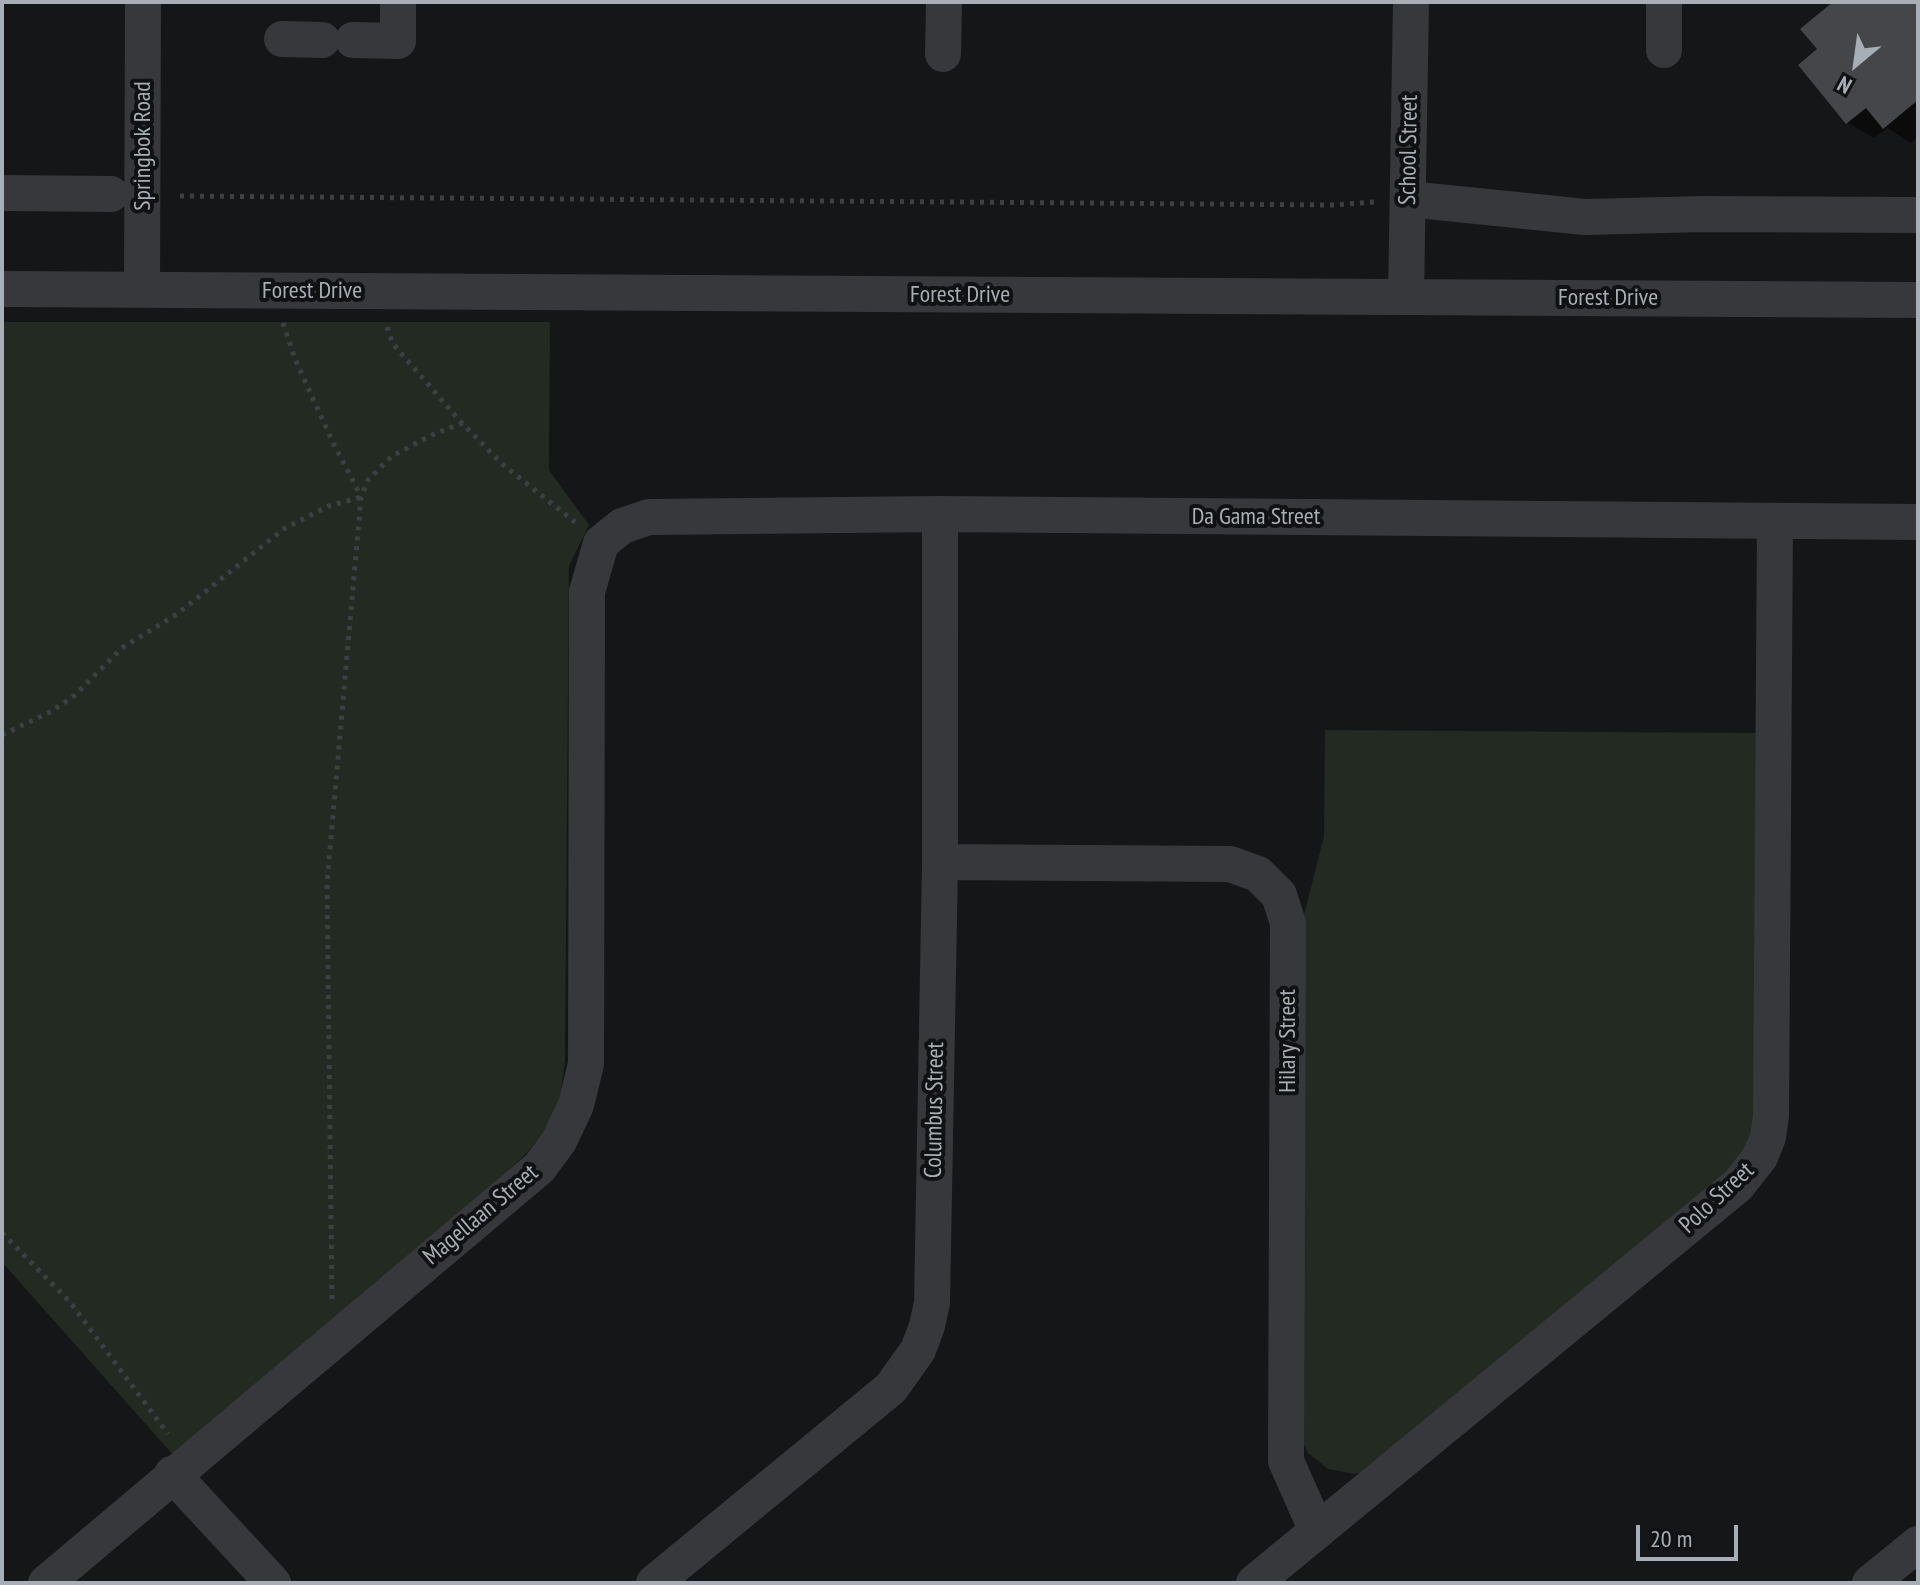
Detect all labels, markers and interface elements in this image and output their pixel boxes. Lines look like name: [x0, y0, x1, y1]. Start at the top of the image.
north arrow: [1816, 24, 1896, 104]
text: N: [1832, 70, 1856, 100]
street label: Springbok Road: [129, 81, 157, 211]
street label: School Street: [1394, 95, 1424, 205]
street label: Forest Drive: [262, 277, 362, 305]
street label: Forest Drive: [910, 281, 1010, 309]
street label: Forest Drive: [1558, 284, 1658, 312]
street label: Da Gama Street: [1192, 503, 1320, 531]
street label: Hilary Street: [1274, 989, 1302, 1093]
street label: Columbus Street: [919, 1042, 951, 1178]
street label: Polo Street: [1674, 1156, 1760, 1240]
street label: Magellaan Street: [418, 1159, 544, 1271]
scale bar: [1640, 1509, 1742, 1559]
text: 20 m: [1650, 1523, 1692, 1554]

